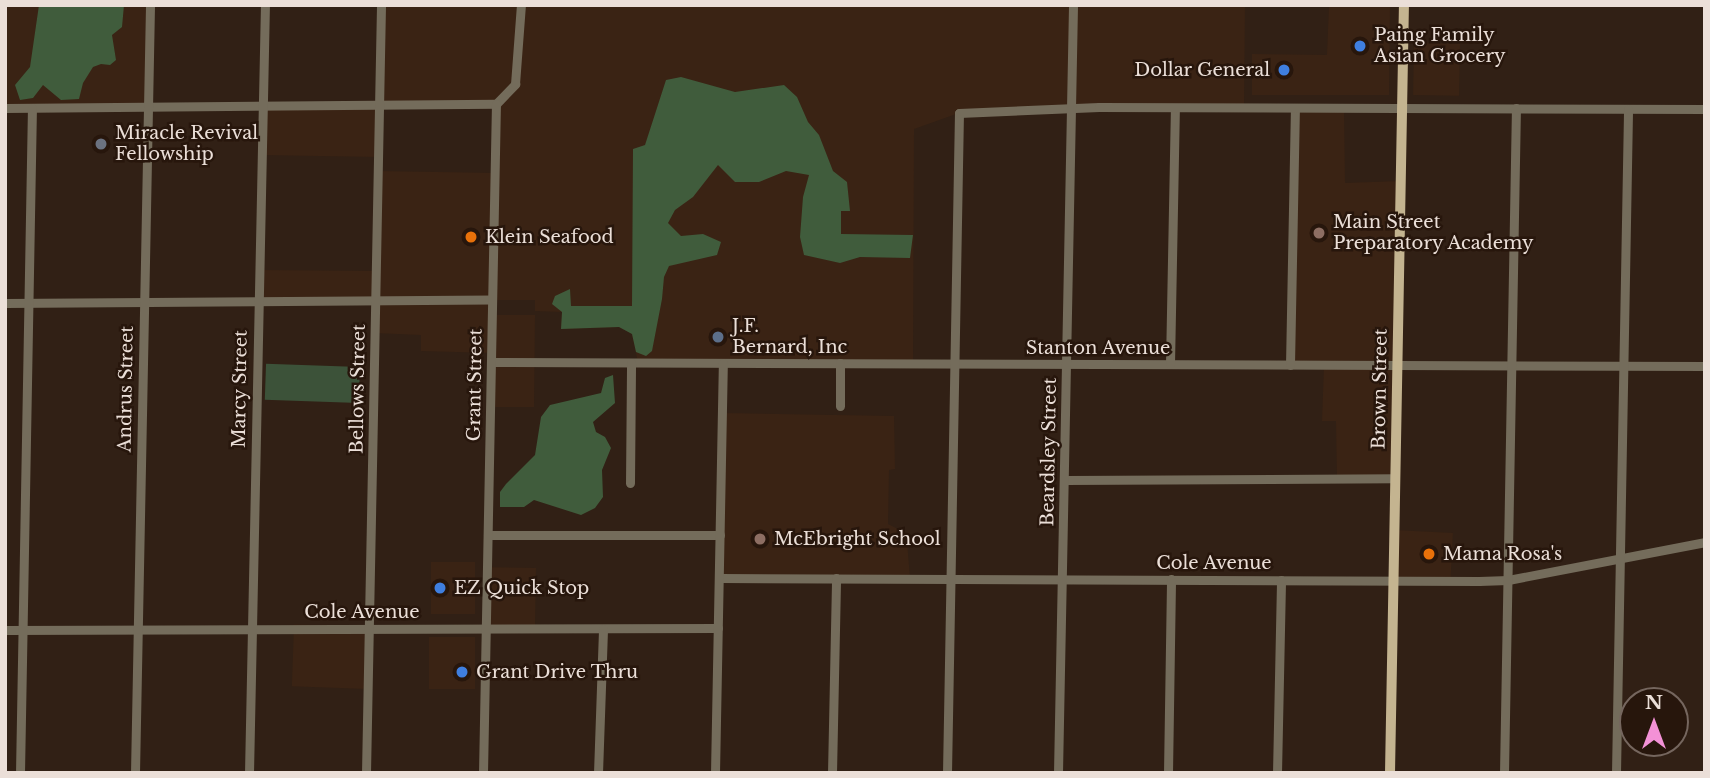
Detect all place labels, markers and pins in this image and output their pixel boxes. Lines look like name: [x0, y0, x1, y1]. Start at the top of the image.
place label: Paing Family Asian Grocery: [1374, 25, 1506, 68]
marker: Paing Family Asian Grocery: [1352, 38, 1368, 54]
place label: Dollar General: [1134, 59, 1270, 81]
marker: Dollar General: [1276, 62, 1292, 78]
place label: Miracle Revival Fellowship: [115, 123, 258, 166]
marker: Miracle Revival Fellowship: [93, 136, 109, 152]
place label: Main Street Preparatory Academy: [1333, 212, 1535, 255]
marker: Main Street Preparatory Academy: [1311, 225, 1327, 241]
place label: Klein Seafood: [485, 226, 614, 248]
marker: Klein Seafood: [463, 229, 479, 245]
place label: J.F. Bernard, Inc: [732, 316, 847, 358]
marker: J.F. Bernard, Inc: [710, 329, 726, 345]
place label: McEbright School: [774, 528, 941, 550]
marker: McEbright School: [752, 531, 768, 547]
place label: Mama Rosa's: [1443, 543, 1562, 565]
marker: Mama Rosa's: [1421, 546, 1437, 562]
place label: EZ Quick Stop: [454, 577, 590, 599]
marker: EZ Quick Stop: [432, 580, 448, 596]
place label: Grant Drive Thru: [476, 661, 639, 683]
marker: Grant Drive Thru: [454, 664, 470, 680]

